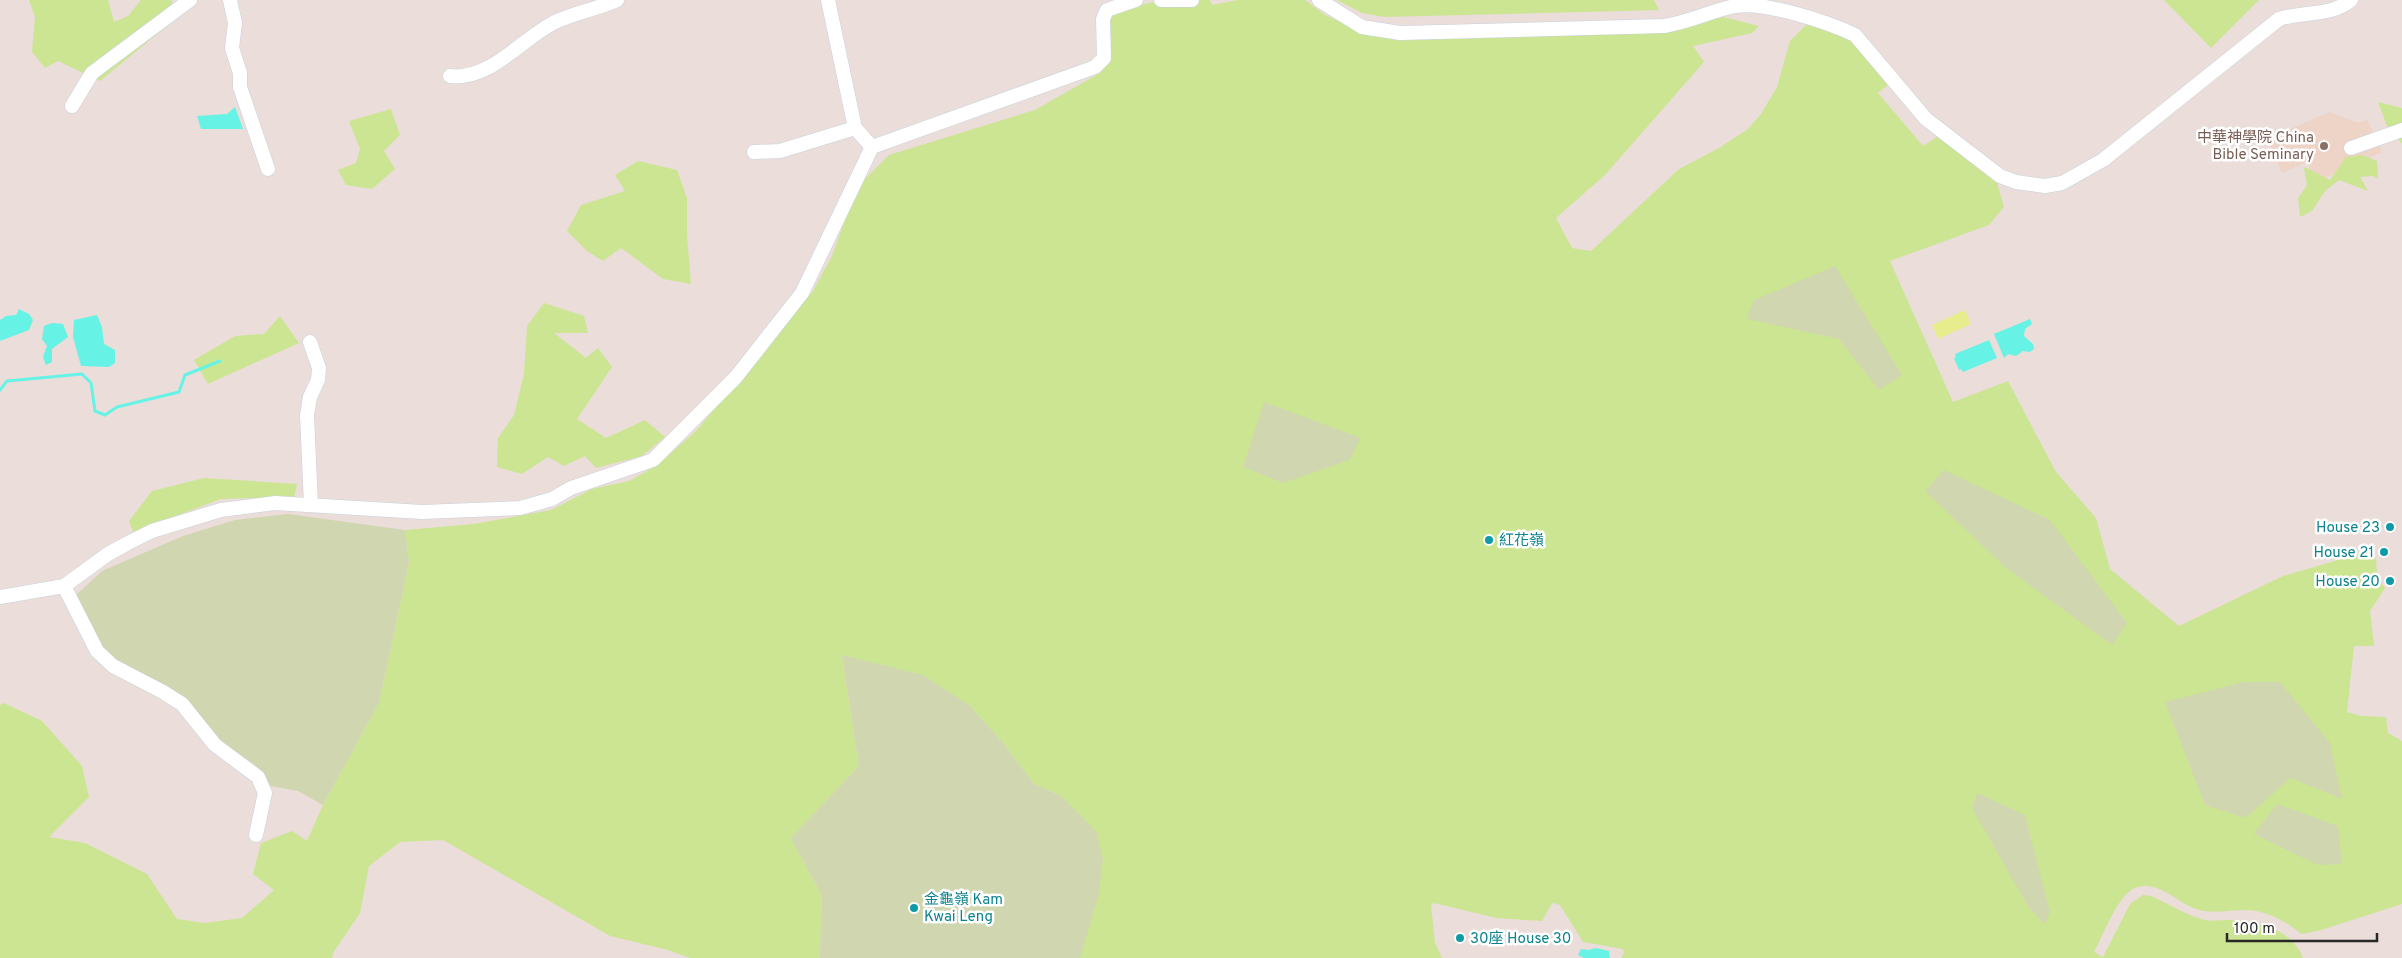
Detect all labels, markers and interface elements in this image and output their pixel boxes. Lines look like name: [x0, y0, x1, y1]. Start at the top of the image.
place label: 中華神學院 China Bible Seminary: [2197, 129, 2314, 165]
marker: 中華神學院 China Bible Seminary: [2318, 140, 2330, 152]
place label: House 23: [2316, 519, 2380, 538]
marker: House 23: [2384, 521, 2396, 533]
place label: 紅花嶺: [1499, 532, 1544, 551]
marker: 紅花嶺: [1483, 534, 1495, 546]
place label: House 21: [2313, 544, 2374, 563]
marker: House 21: [2378, 546, 2390, 558]
place label: House 20: [2315, 573, 2380, 592]
marker: House 20: [2384, 575, 2396, 587]
place label: 金龜嶺 Kam Kwai Leng: [924, 891, 1003, 927]
marker: 金龜嶺 Kam Kwai Leng: [908, 902, 920, 914]
scale bar: [2227, 910, 2377, 942]
text: 100 m: [2234, 920, 2275, 939]
place label: 30座 House 30: [1470, 930, 1571, 949]
marker: 30座 House 30: [1454, 932, 1466, 944]

